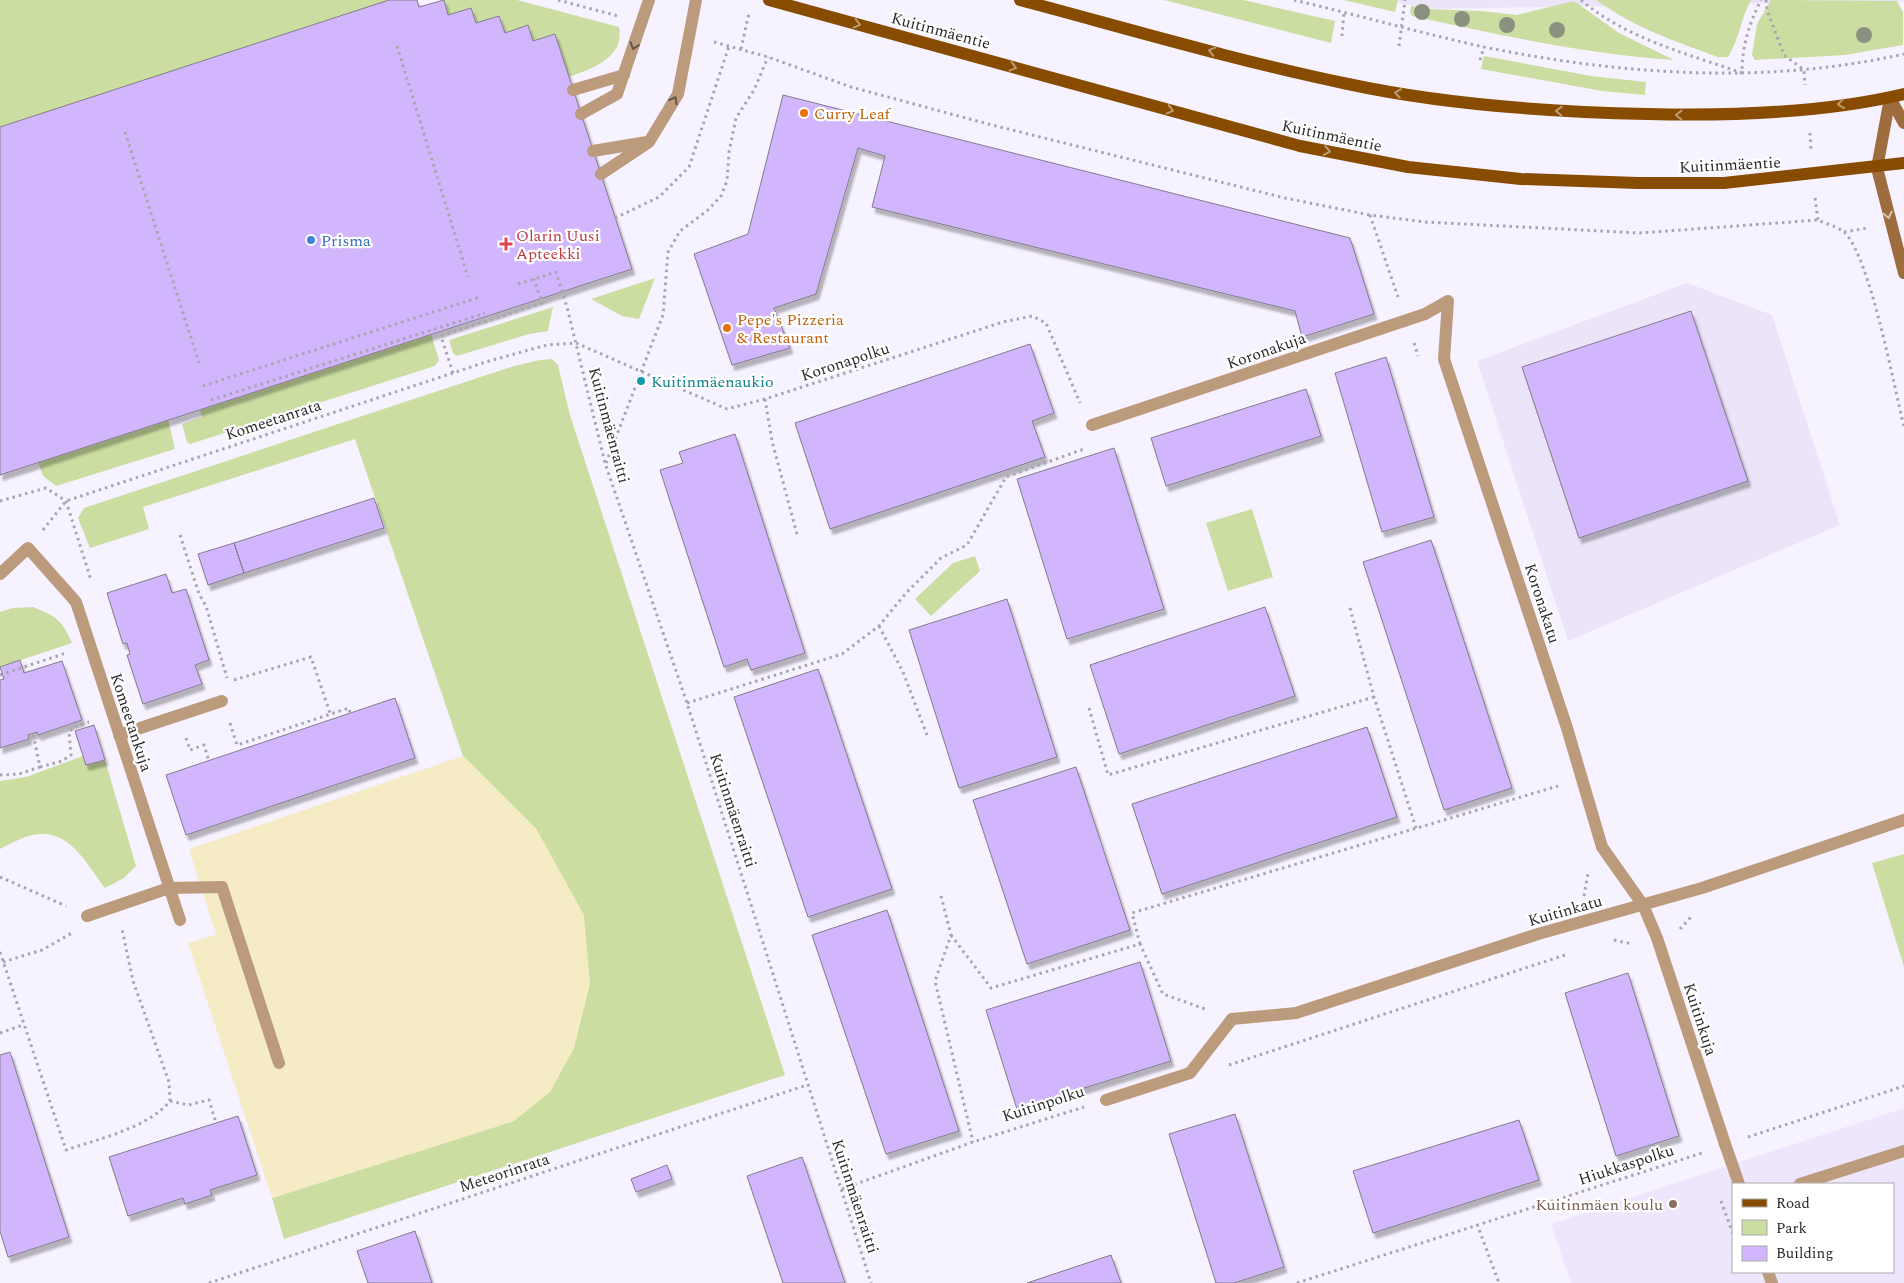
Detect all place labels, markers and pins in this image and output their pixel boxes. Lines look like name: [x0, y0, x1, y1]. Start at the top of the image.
place label: Curry Leaf: [814, 102, 892, 126]
marker: Curry Leaf: [798, 107, 810, 119]
place label: Olarin Uusi Apteekki: [516, 224, 600, 266]
place label: Prisma: [321, 229, 371, 253]
marker: Prisma: [305, 234, 317, 246]
marker: Olarin Uusi Apteekki: [500, 238, 512, 250]
place label: Pepe's Pizzeria & Restaurant: [737, 308, 844, 350]
marker: Pepe's Pizzeria & Restaurant: [721, 322, 733, 334]
place label: Kuitinmäenaukio: [651, 370, 774, 394]
marker: Kuitinmäenaukio: [635, 375, 647, 387]
place label: Kuitinmäen koulu: [1536, 1193, 1663, 1217]
marker: Kuitinmäen koulu: [1667, 1198, 1679, 1210]

